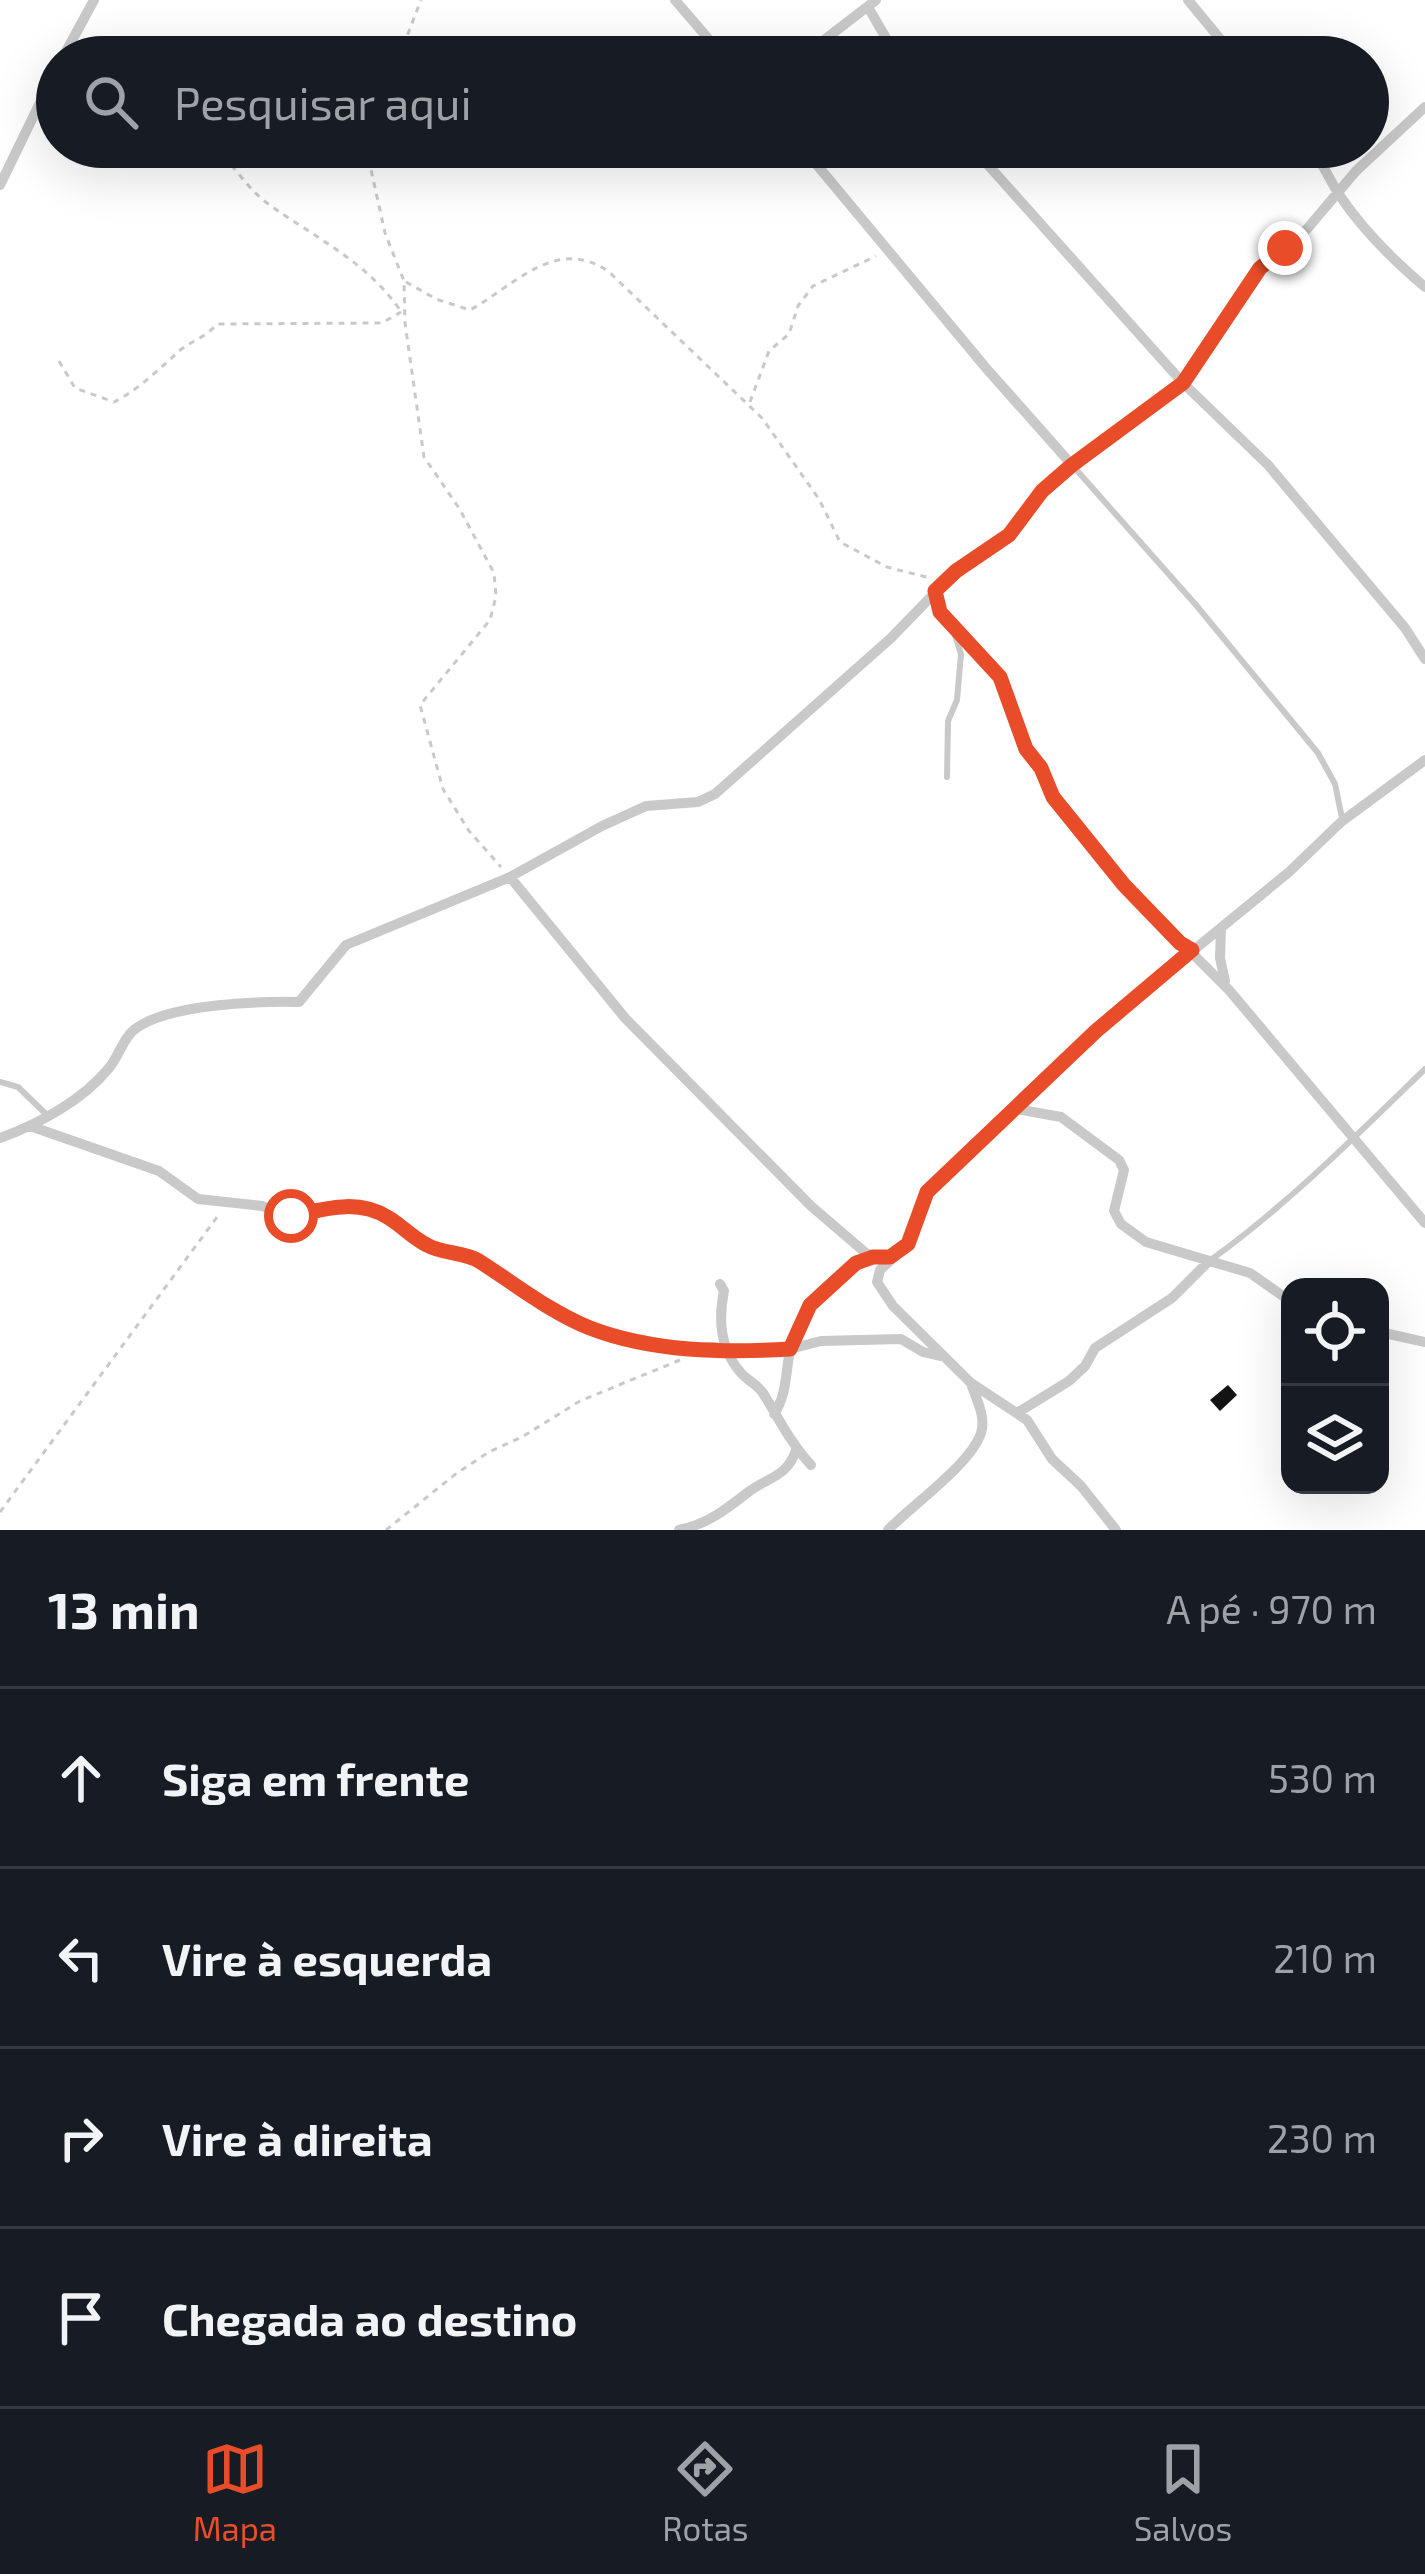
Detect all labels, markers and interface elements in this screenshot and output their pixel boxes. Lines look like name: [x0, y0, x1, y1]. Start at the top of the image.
search box: [36, 36, 1389, 168]
icon: search: [78, 69, 144, 135]
text: Pesquisar aqui: [174, 75, 472, 129]
route end: [1258, 221, 1312, 275]
route start: [264, 1189, 318, 1243]
map controls: [1281, 1278, 1389, 1494]
button: locate: [1281, 1278, 1389, 1386]
button: layers: [1281, 1386, 1389, 1494]
text: 13 min: [48, 1578, 200, 1639]
text: A pé · 970 m: [1166, 1585, 1377, 1632]
icon: ahead: [48, 1745, 114, 1811]
text: Siga em frente: [162, 1751, 469, 1805]
text: 530 m: [1268, 1754, 1377, 1801]
icon: left: [48, 1925, 114, 1991]
text: Vire à esquerda: [162, 1931, 492, 1985]
text: 210 m: [1273, 1934, 1377, 1981]
icon: right: [48, 2105, 114, 2171]
text: Vire à direita: [162, 2111, 433, 2165]
text: 230 m: [1267, 2114, 1377, 2161]
icon: arrive: [48, 2285, 114, 2351]
text: Chegada ao destino: [162, 2291, 577, 2345]
tab: Mapa: [193, 2436, 277, 2548]
tab: Rotas: [662, 2436, 749, 2548]
tab: Salvos: [1134, 2436, 1232, 2548]

